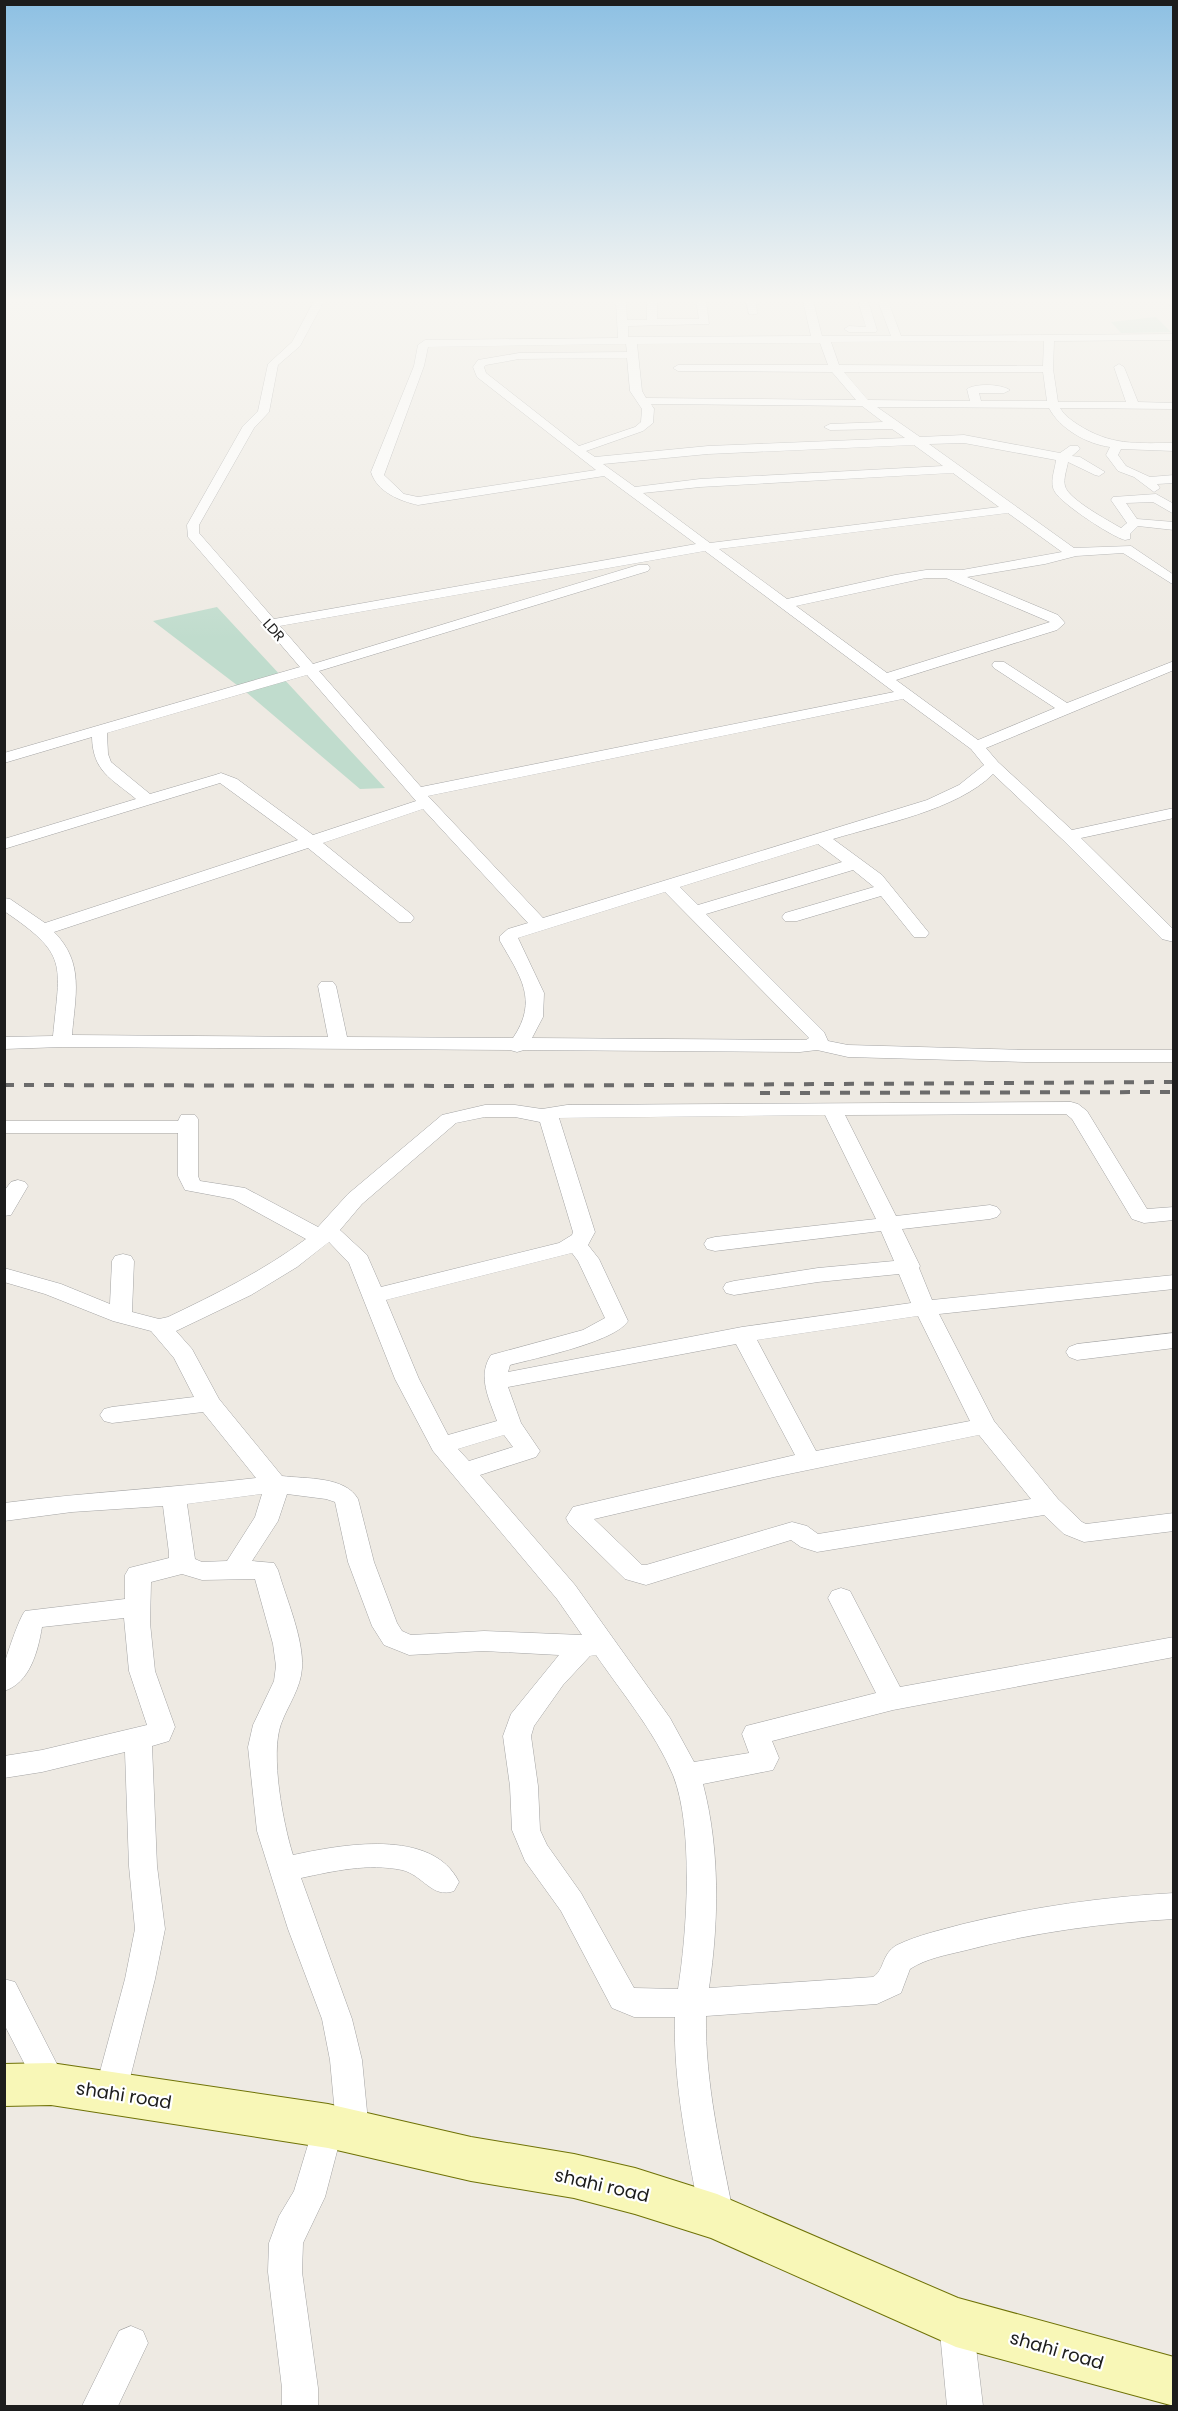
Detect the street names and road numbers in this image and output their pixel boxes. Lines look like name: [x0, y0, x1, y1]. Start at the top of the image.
street label: LDR: [258, 614, 290, 646]
street label: shahi road: [74, 2075, 174, 2115]
street label: shahi road: [552, 2162, 652, 2208]
street label: shahi road: [1007, 2325, 1107, 2375]

